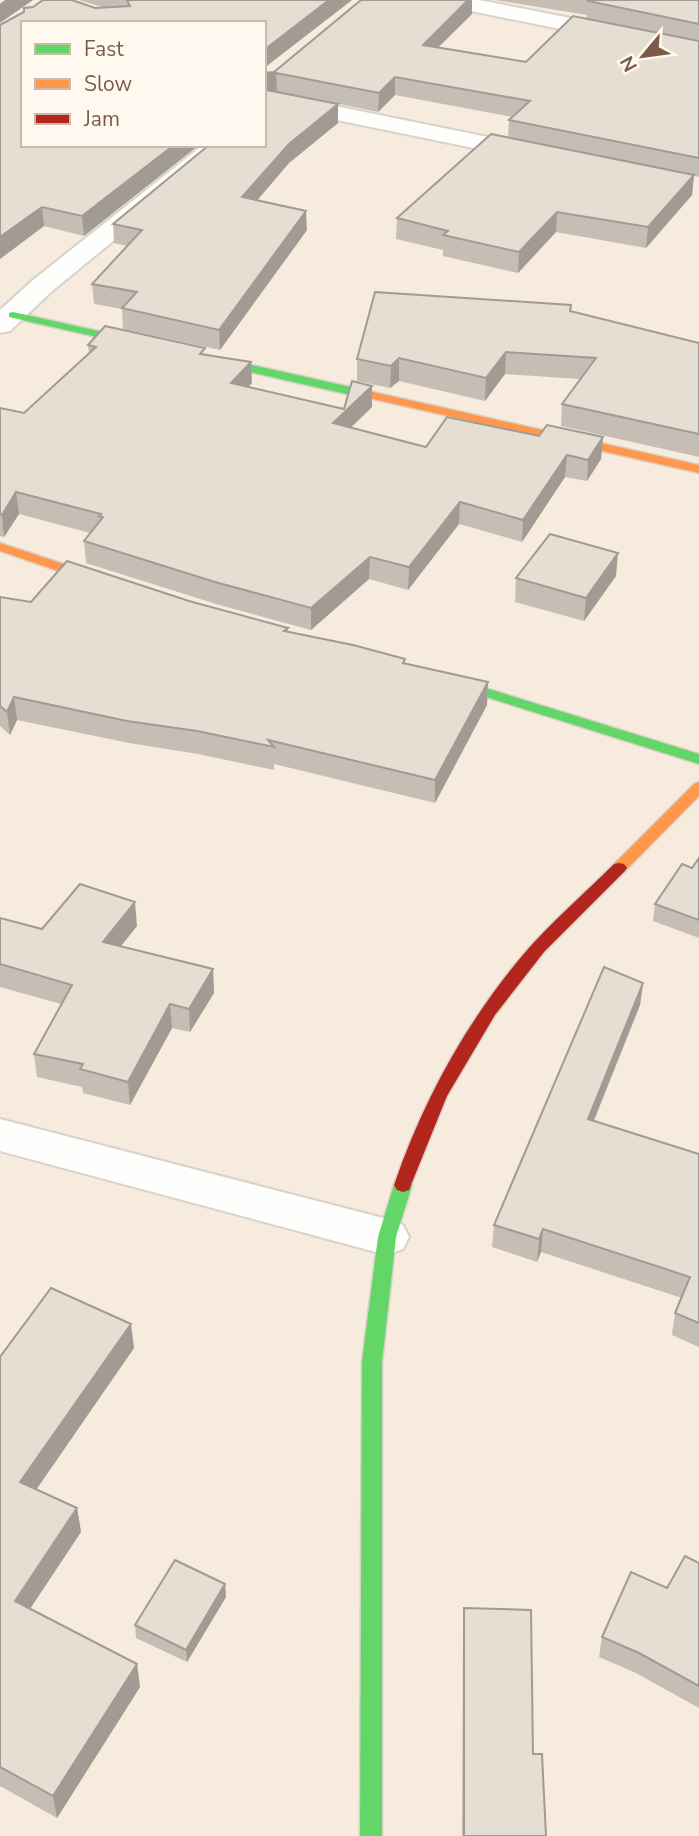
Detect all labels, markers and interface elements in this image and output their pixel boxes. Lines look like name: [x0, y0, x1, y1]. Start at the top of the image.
legend: [21, 21, 266, 147]
north arrow: [608, 21, 678, 91]
text: Fast: [84, 35, 124, 63]
text: N: [614, 51, 644, 76]
text: Slow: [84, 70, 133, 98]
text: Jam: [83, 105, 120, 133]

